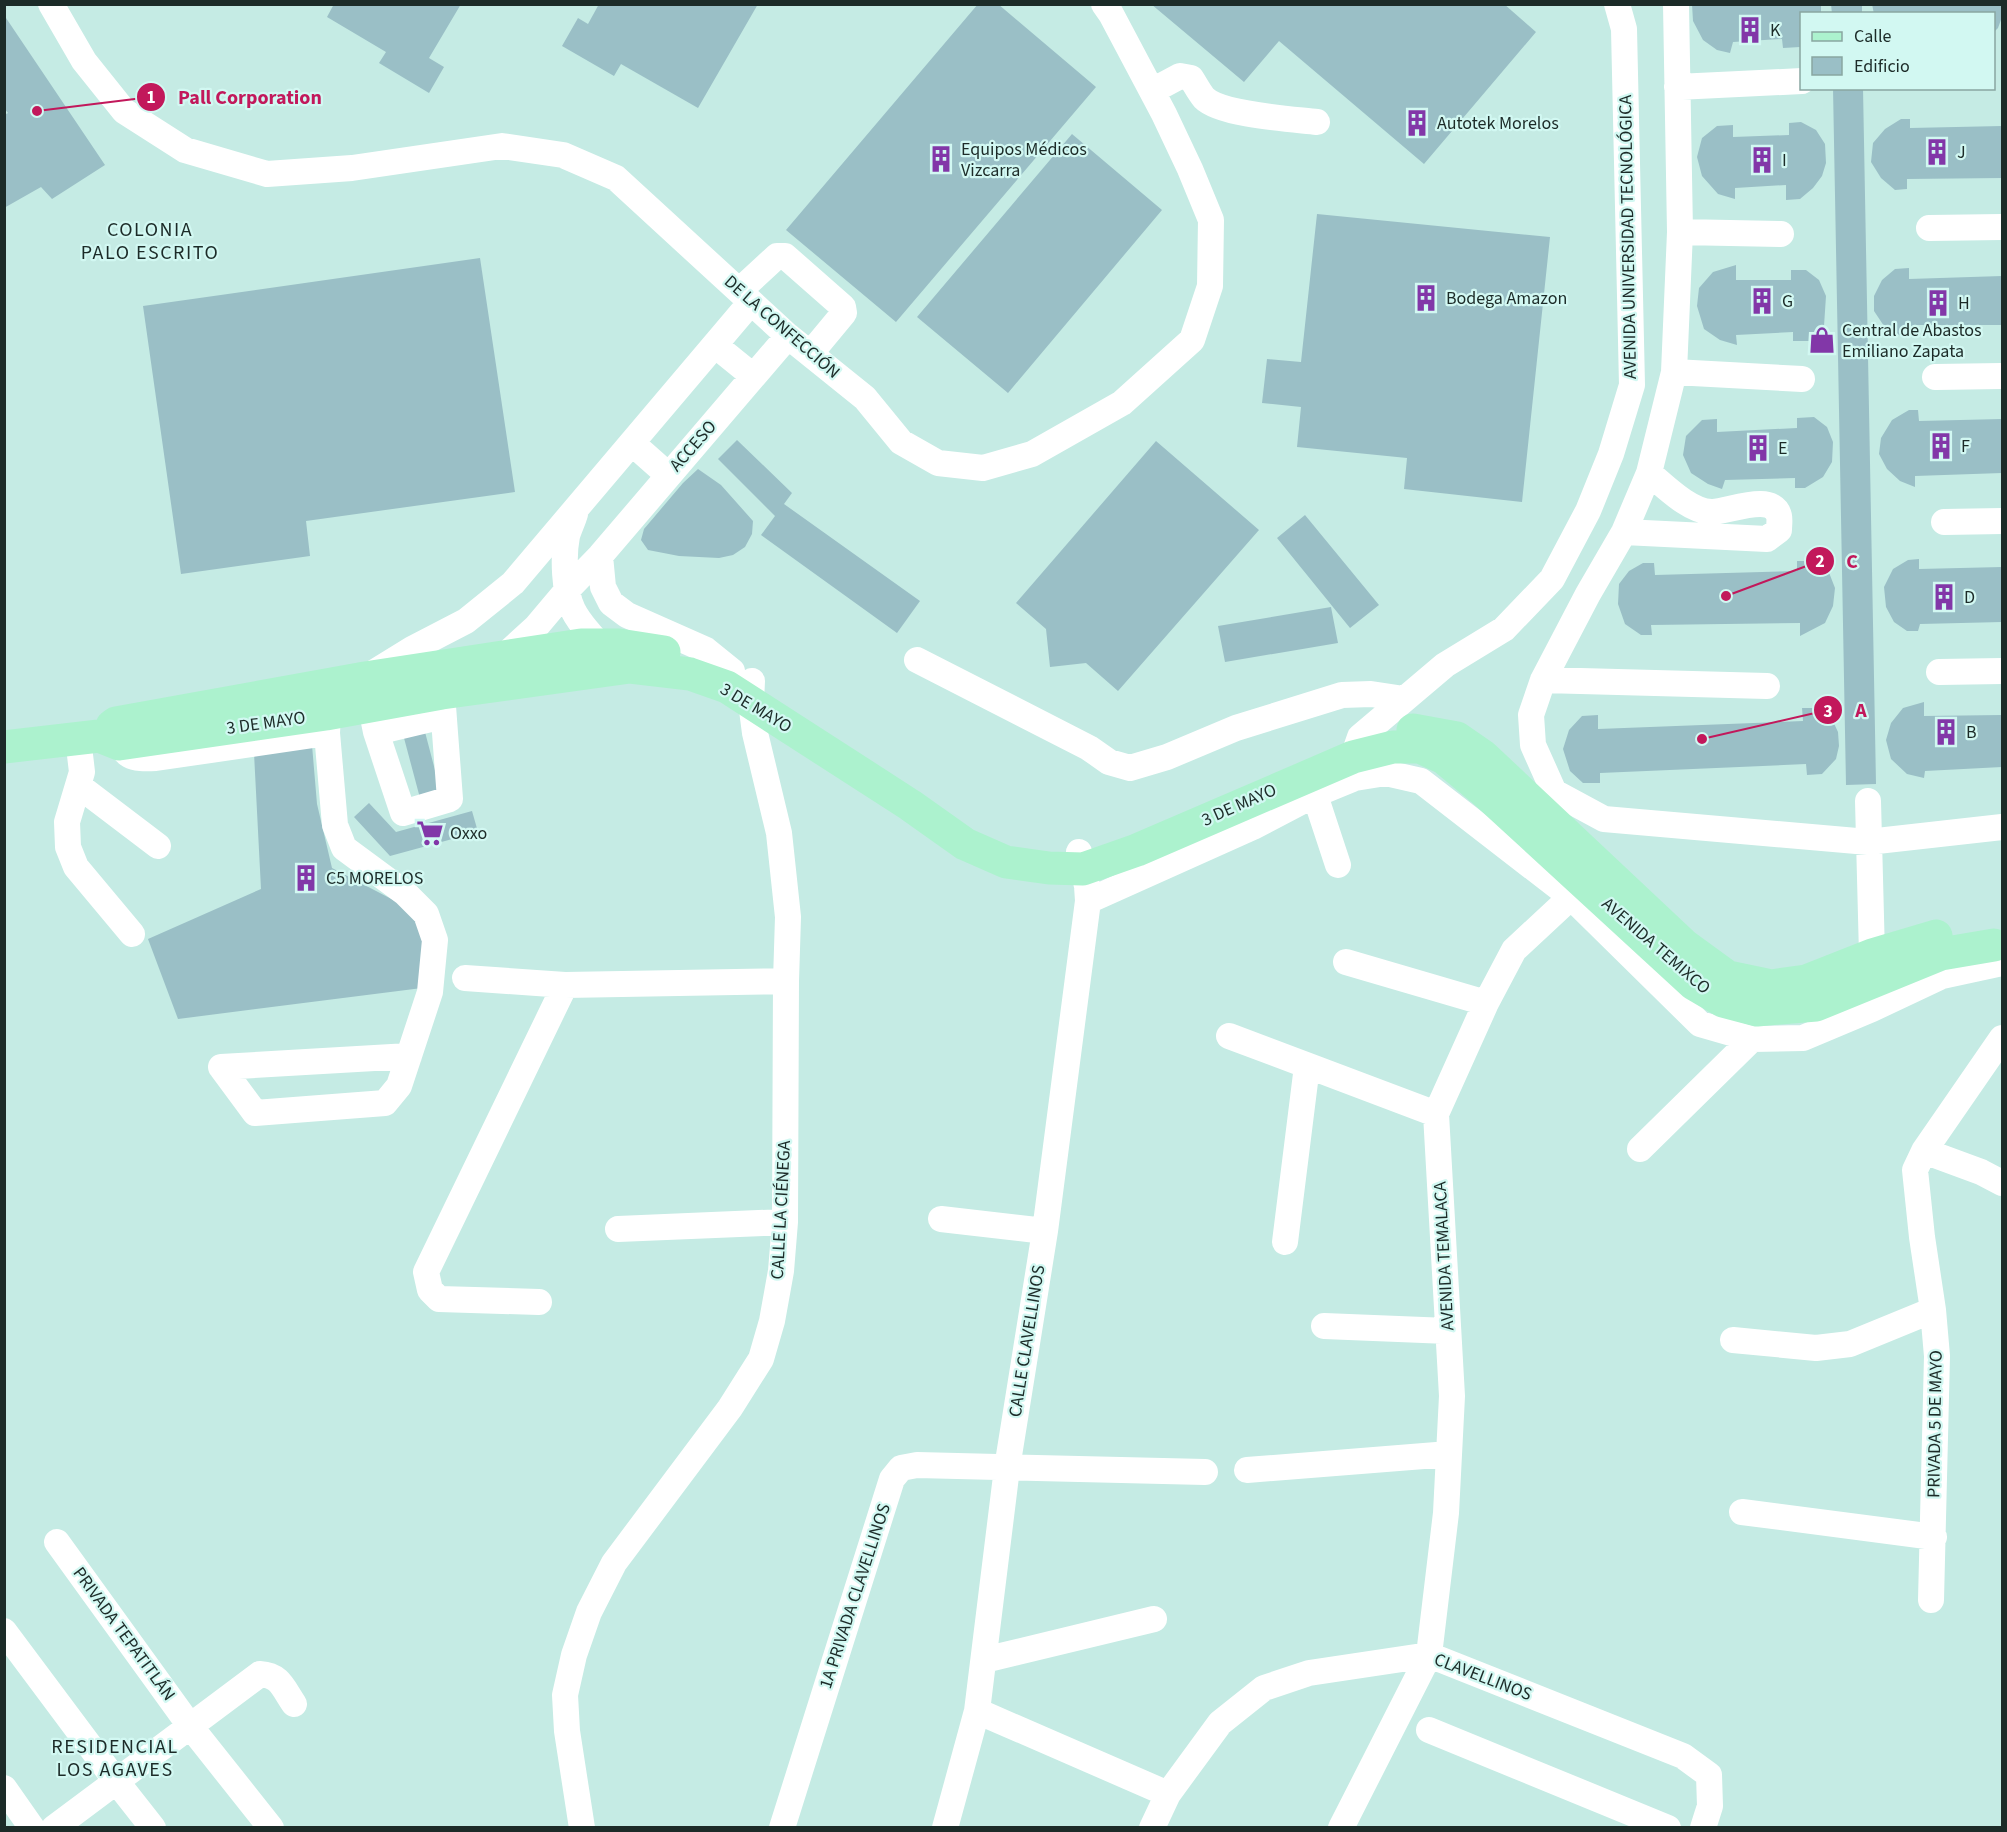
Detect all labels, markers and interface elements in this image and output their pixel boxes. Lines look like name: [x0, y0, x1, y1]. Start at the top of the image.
legend: [1800, 12, 1995, 90]
building icon: K: [1735, 15, 1765, 45]
place label: K: [1770, 18, 1781, 43]
text: Calle: [1854, 24, 1892, 49]
text: Edificio: [1854, 54, 1910, 79]
callout: Pall Corporation: [136, 78, 334, 116]
text: Pall Corporation: [178, 84, 322, 112]
text: 1: [146, 85, 156, 110]
street label: AVENIDA UNIVERSIDAD TECNOLÓGICA: [1613, 94, 1643, 379]
building icon: Autotek Morelos: [1402, 108, 1432, 138]
place label: Autotek Morelos: [1437, 111, 1559, 136]
place label: Equipos Médicos Vizcarra: [961, 137, 1087, 183]
building icon: J: [1922, 137, 1952, 167]
place label: J: [1957, 140, 1966, 165]
building icon: Equipos Médicos Vizcarra: [926, 144, 956, 174]
building icon: I: [1747, 145, 1777, 175]
place label: I: [1782, 148, 1787, 173]
district label: COLONIA PALO ESCRITO: [81, 216, 219, 267]
street label: DE LA CONFECCIÓN: [719, 270, 845, 384]
building icon: Bodega Amazon: [1411, 283, 1441, 313]
place label: Bodega Amazon: [1446, 286, 1567, 311]
building icon: G: [1747, 286, 1777, 316]
building icon: H: [1923, 288, 1953, 318]
place label: G: [1782, 289, 1793, 314]
place label: H: [1958, 291, 1970, 316]
place label: Central de Abastos Emiliano Zapata: [1842, 318, 1982, 364]
shop icon: Central de Abastos Emiliano Zapata: [1807, 325, 1837, 355]
street label: ACCESO: [664, 415, 722, 477]
building icon: F: [1926, 431, 1956, 461]
building icon: E: [1743, 433, 1773, 463]
place label: F: [1961, 434, 1970, 459]
place label: E: [1778, 436, 1788, 461]
callout: C: [1805, 542, 1870, 580]
text: C: [1846, 548, 1858, 576]
text: 2: [1815, 549, 1825, 574]
building icon: D: [1929, 582, 1959, 612]
place label: D: [1964, 585, 1975, 610]
street label: 3 DE MAYO: [715, 677, 797, 739]
callout: A: [1813, 691, 1879, 729]
text: A: [1854, 697, 1867, 725]
text: 3: [1823, 699, 1833, 724]
street label: 3 DE MAYO: [225, 705, 307, 741]
building icon: B: [1931, 717, 1961, 747]
place label: B: [1966, 720, 1977, 745]
street label: 3 DE MAYO: [1198, 777, 1280, 833]
supermarket icon: Oxxo: [415, 818, 445, 848]
place label: Oxxo: [450, 821, 487, 846]
building icon: C5 MORELOS: [291, 863, 321, 893]
place label: C5 MORELOS: [326, 866, 423, 891]
street label: AVENIDA TEMIXCO: [1596, 892, 1716, 1000]
street label: CALLE LA CIÉNEGA: [765, 1140, 797, 1280]
street label: AVENIDA TEMALACA: [1428, 1181, 1460, 1331]
street label: CALLE CLAVELLINOS: [1003, 1263, 1051, 1419]
street label: PRIVADA 5 DE MAYO: [1921, 1350, 1949, 1498]
street label: 1A PRIVADA CLAVELLINOS: [813, 1500, 897, 1692]
street label: PRIVADA TEPATITLÁN: [67, 1562, 181, 1706]
street label: CLAVELLINOS: [1431, 1647, 1535, 1707]
district label: RESIDENCIAL LOS AGAVES: [51, 1733, 179, 1784]

